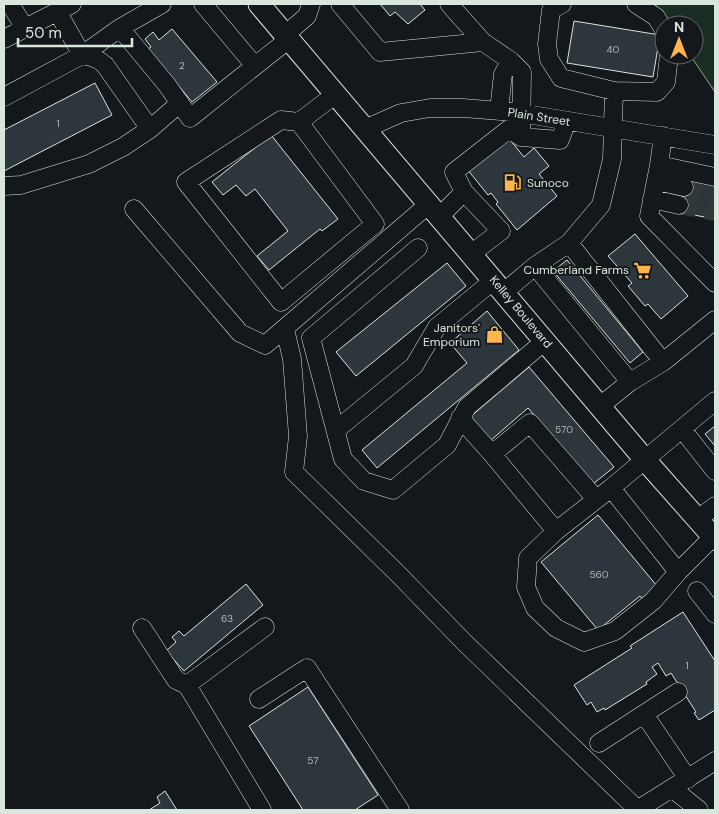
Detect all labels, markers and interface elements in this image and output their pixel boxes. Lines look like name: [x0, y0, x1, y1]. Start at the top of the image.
scale bar: [18, 15, 131, 47]
north arrow: [654, 15, 704, 65]
text: N: [674, 18, 684, 36]
text: 50 m: [25, 23, 62, 43]
house number: 40: [607, 43, 620, 56]
house number: 2: [179, 59, 185, 72]
street label: Plain Street: [507, 104, 572, 130]
house number: 1: [56, 117, 60, 130]
fuel station icon: Sunoco: [503, 173, 523, 193]
place label: Sunoco: [527, 175, 569, 191]
supermarket icon: Cumberland Farms: [633, 260, 653, 280]
place label: Cumberland Farms: [524, 262, 629, 278]
street label: Kelley Boulevard: [486, 272, 556, 352]
place label: Janitors' Emporium: [423, 320, 480, 350]
shop icon: Janitors' Emporium: [484, 325, 504, 345]
house number: 570: [555, 423, 573, 436]
house number: 560: [589, 568, 609, 581]
house number: 63: [221, 612, 233, 625]
house number: 1: [685, 659, 689, 672]
house number: 57: [307, 754, 319, 767]

